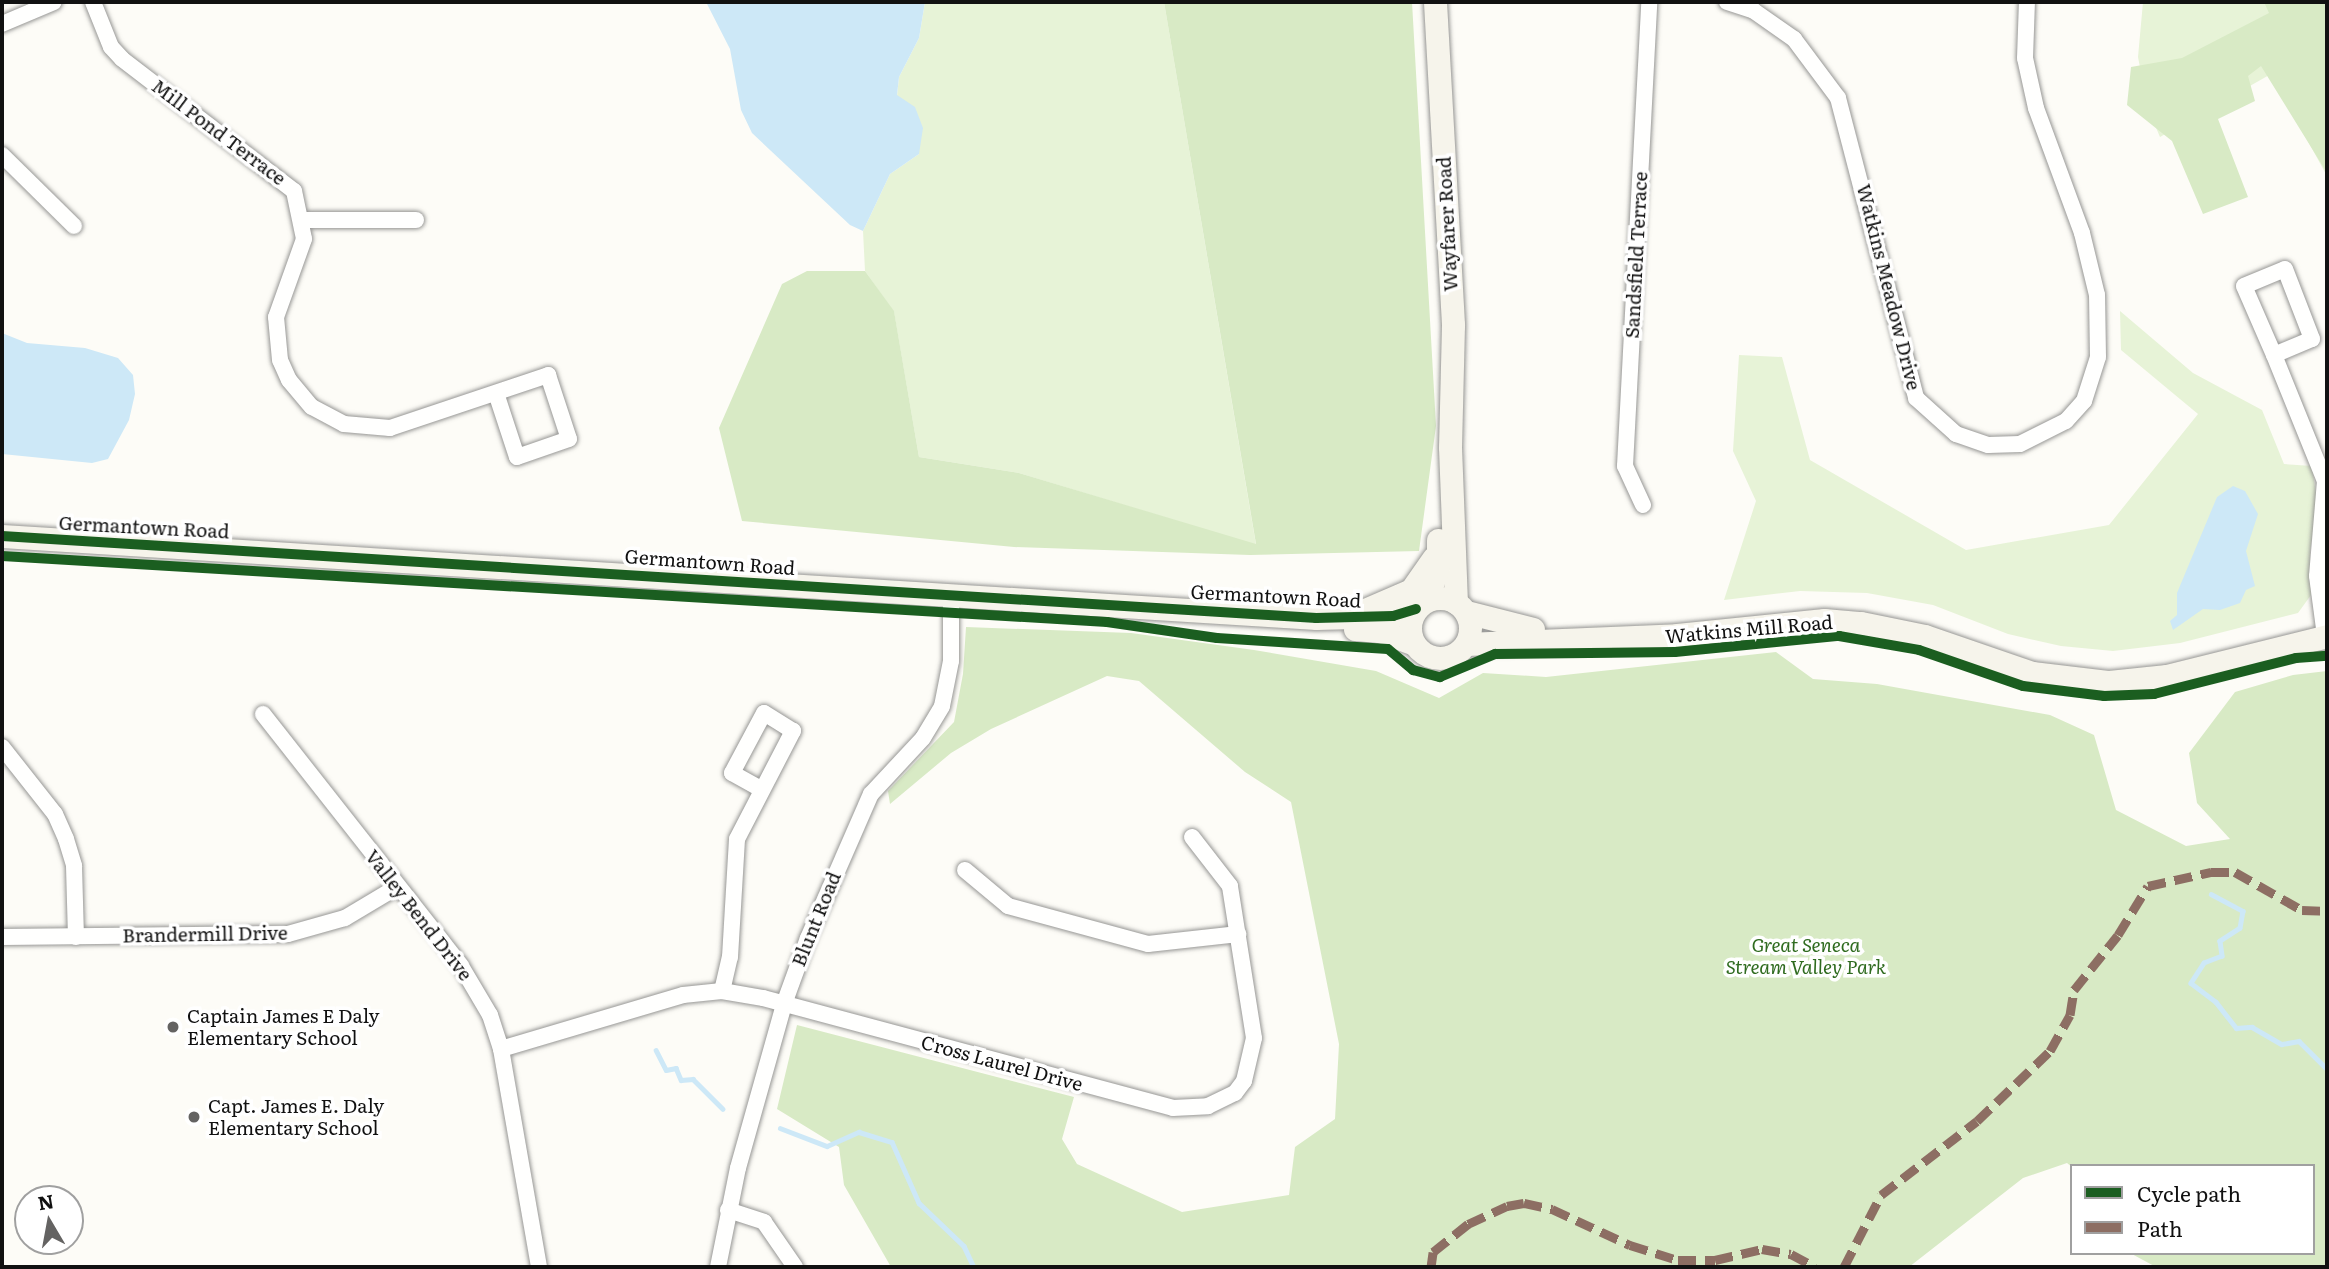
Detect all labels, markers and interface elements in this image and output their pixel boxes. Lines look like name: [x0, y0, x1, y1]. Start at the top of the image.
street label: Mill Pond Terrace: [148, 74, 290, 190]
street label: Wayfarer Road: [1432, 156, 1462, 292]
street label: Sandsfield Terrace: [1620, 171, 1652, 339]
street label: Watkins Meadow Drive: [1852, 182, 1926, 392]
street label: Germantown Road: [58, 511, 230, 543]
street label: Germantown Road: [624, 545, 796, 579]
street label: Germantown Road: [1190, 580, 1362, 612]
street label: Watkins Mill Road: [1664, 610, 1834, 648]
street label: Valley Bend Drive: [361, 845, 477, 985]
street label: Blunt Road: [787, 868, 845, 970]
street label: Brandermill Drive: [122, 921, 288, 947]
park label: Great Seneca Stream Valley Park: [1726, 934, 1886, 978]
place label: Captain James E Daly Elementary School: [187, 1005, 380, 1049]
marker: Captain James E Daly Elementary School: [165, 1019, 181, 1035]
street label: Cross Laurel Drive: [919, 1030, 1085, 1096]
place label: Capt. James E. Daly Elementary School: [208, 1095, 384, 1139]
marker: Capt. James E. Daly Elementary School: [186, 1109, 202, 1125]
legend: [2070, 1164, 2315, 1255]
text: Cycle path: [2137, 1177, 2241, 1208]
north arrow: [14, 1185, 84, 1255]
text: N: [35, 1186, 56, 1216]
text: Path: [2137, 1212, 2183, 1243]

